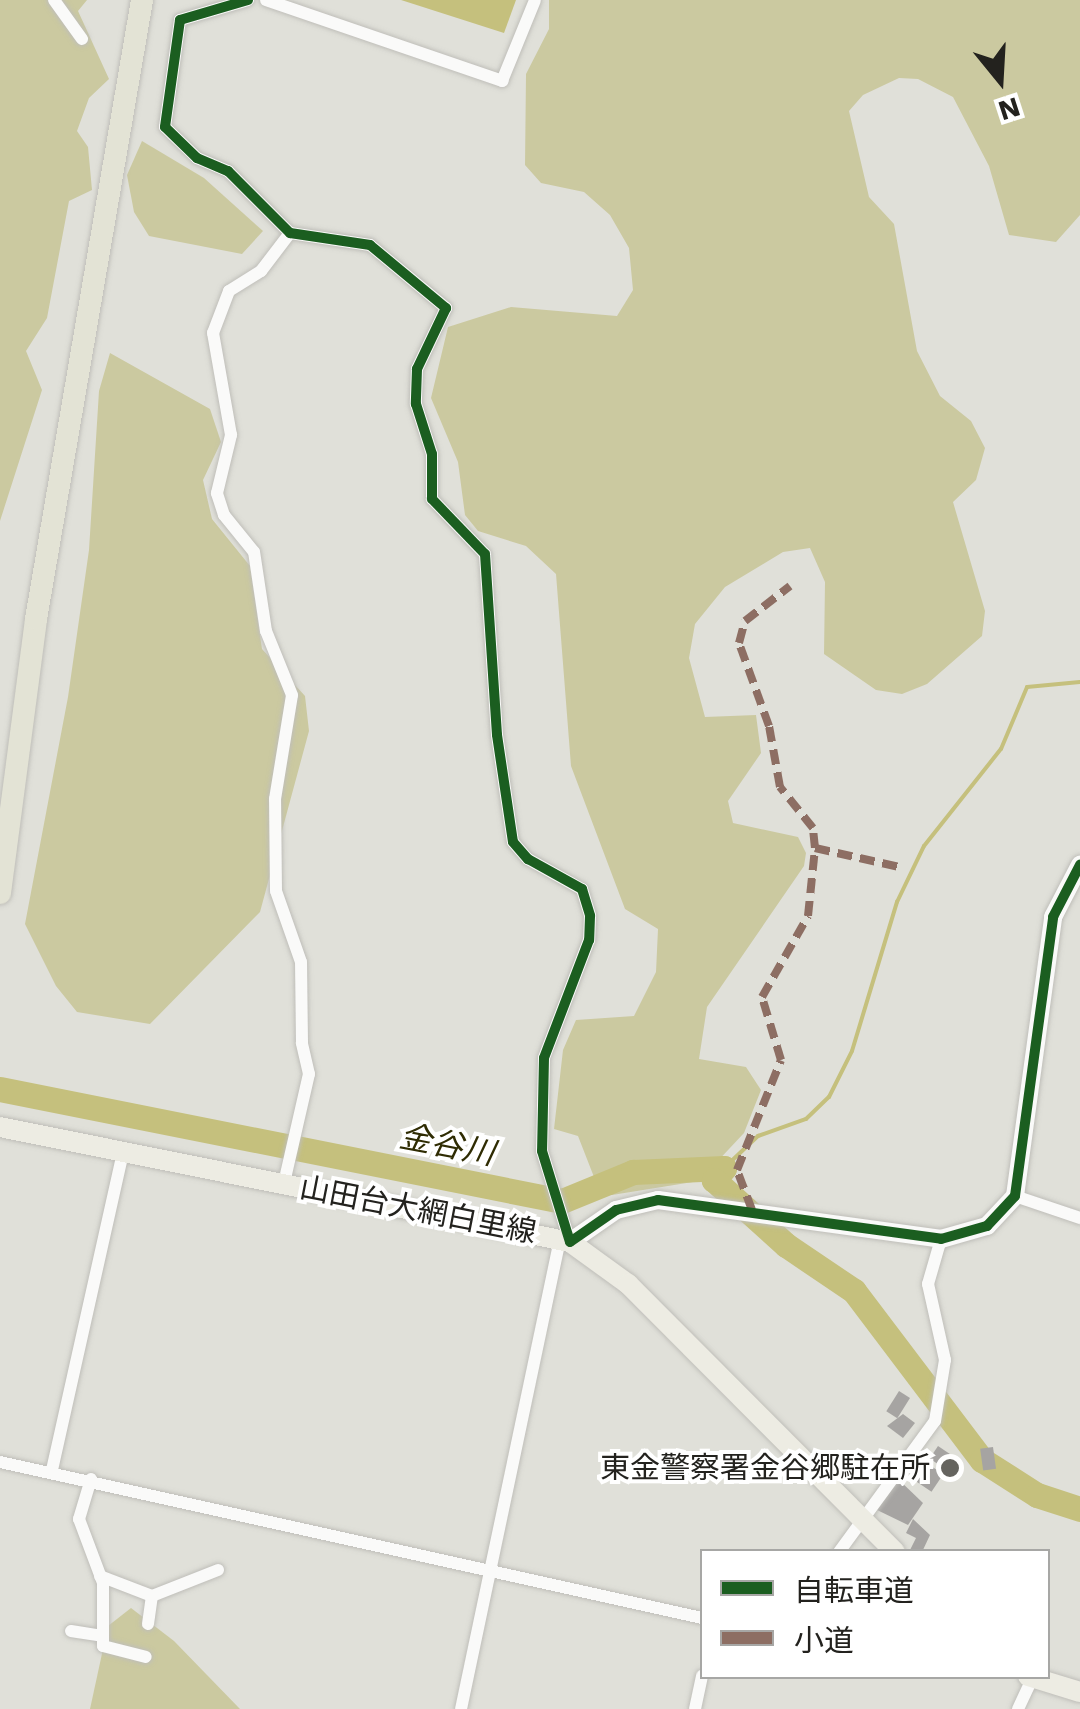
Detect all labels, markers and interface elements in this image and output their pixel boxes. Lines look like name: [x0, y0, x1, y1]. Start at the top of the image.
north arrow: [950, 30, 1050, 130]
text: N: [994, 90, 1024, 128]
water label: 金谷川: [396, 1117, 498, 1173]
street label: 山田台大網白里線: [297, 1169, 539, 1251]
place label: 東金警察署金谷郷駐在所: [600, 1450, 930, 1486]
marker: 東金警察署金谷郷駐在所: [939, 1457, 961, 1479]
legend: [700, 1549, 1050, 1679]
text: 自転車道: [794, 1573, 914, 1608]
text: 小道: [794, 1623, 854, 1658]

